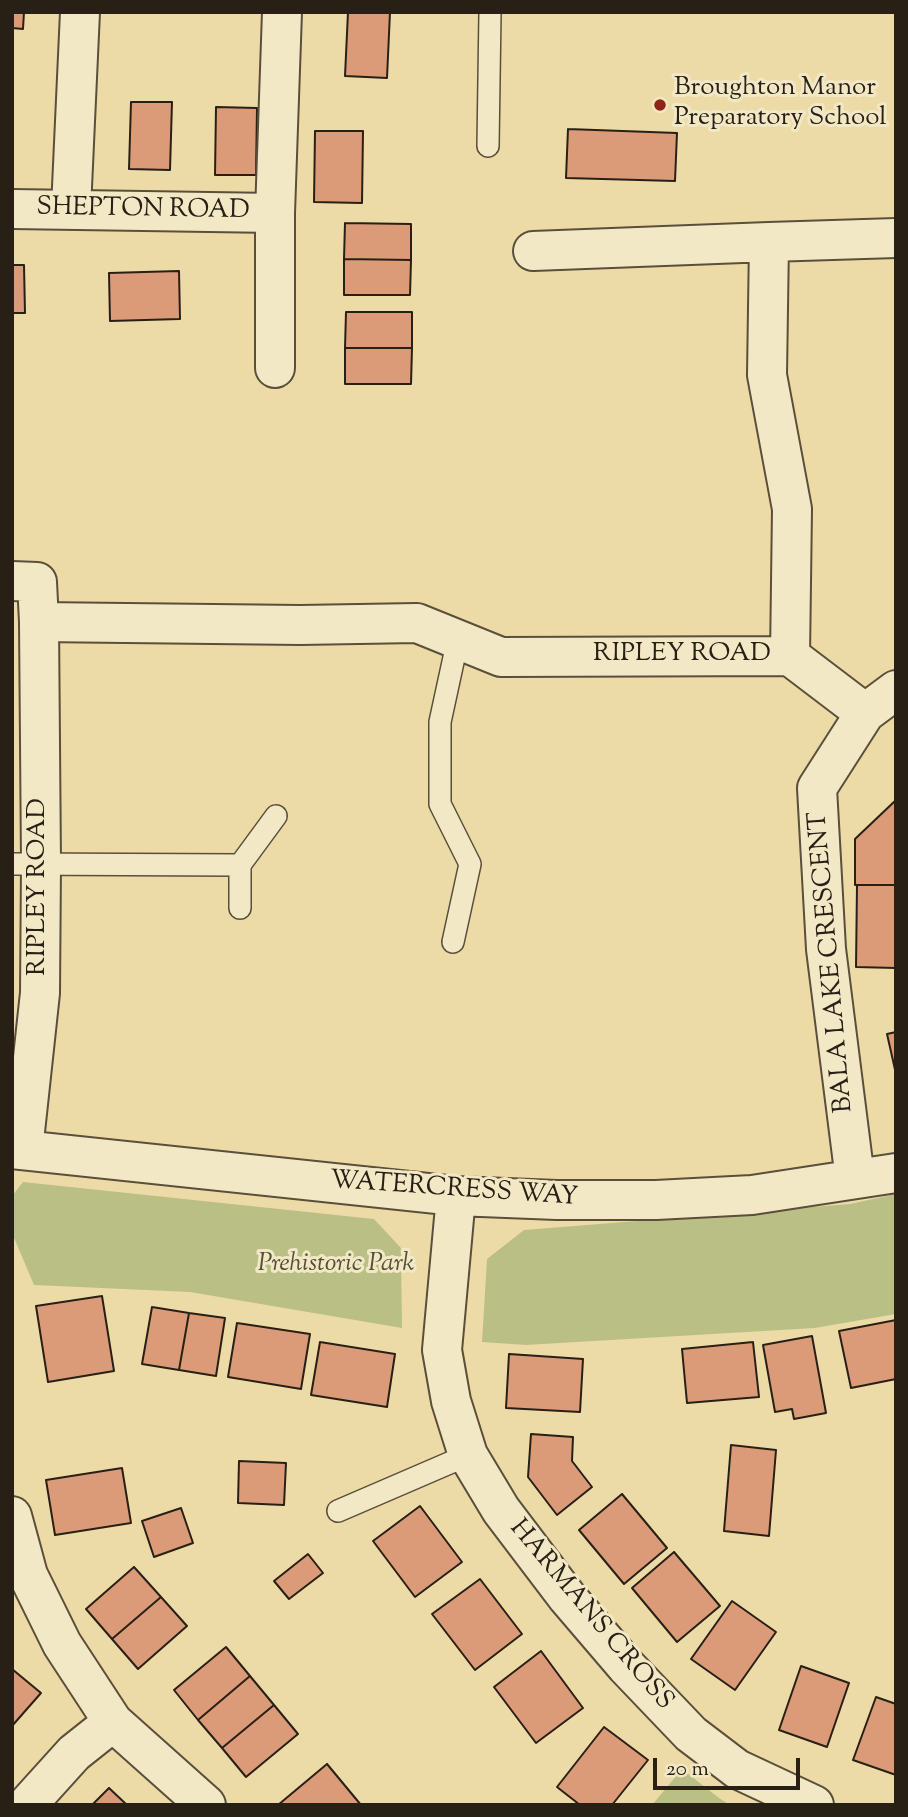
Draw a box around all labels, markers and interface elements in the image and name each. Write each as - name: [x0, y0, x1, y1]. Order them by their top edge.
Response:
- place label: Broughton Manor Preparatory School: [674, 74, 886, 136]
- marker: Broughton Manor Preparatory School: [652, 97, 668, 113]
- street label: SHEPTON ROAD: [36, 194, 250, 228]
- street label: RIPLEY ROAD: [593, 640, 771, 672]
- street label: RIPLEY ROAD: [24, 798, 56, 976]
- street label: BALA LAKE CRESCENT: [804, 810, 862, 1114]
- street label: WATERCRESS WAY: [329, 1167, 579, 1215]
- park label: Prehistoric Park: [258, 1250, 414, 1282]
- street label: HARMANS CROSS: [501, 1514, 679, 1718]
- scale bar: [656, 1744, 803, 1788]
- text: 20 m: [666, 1755, 709, 1785]

